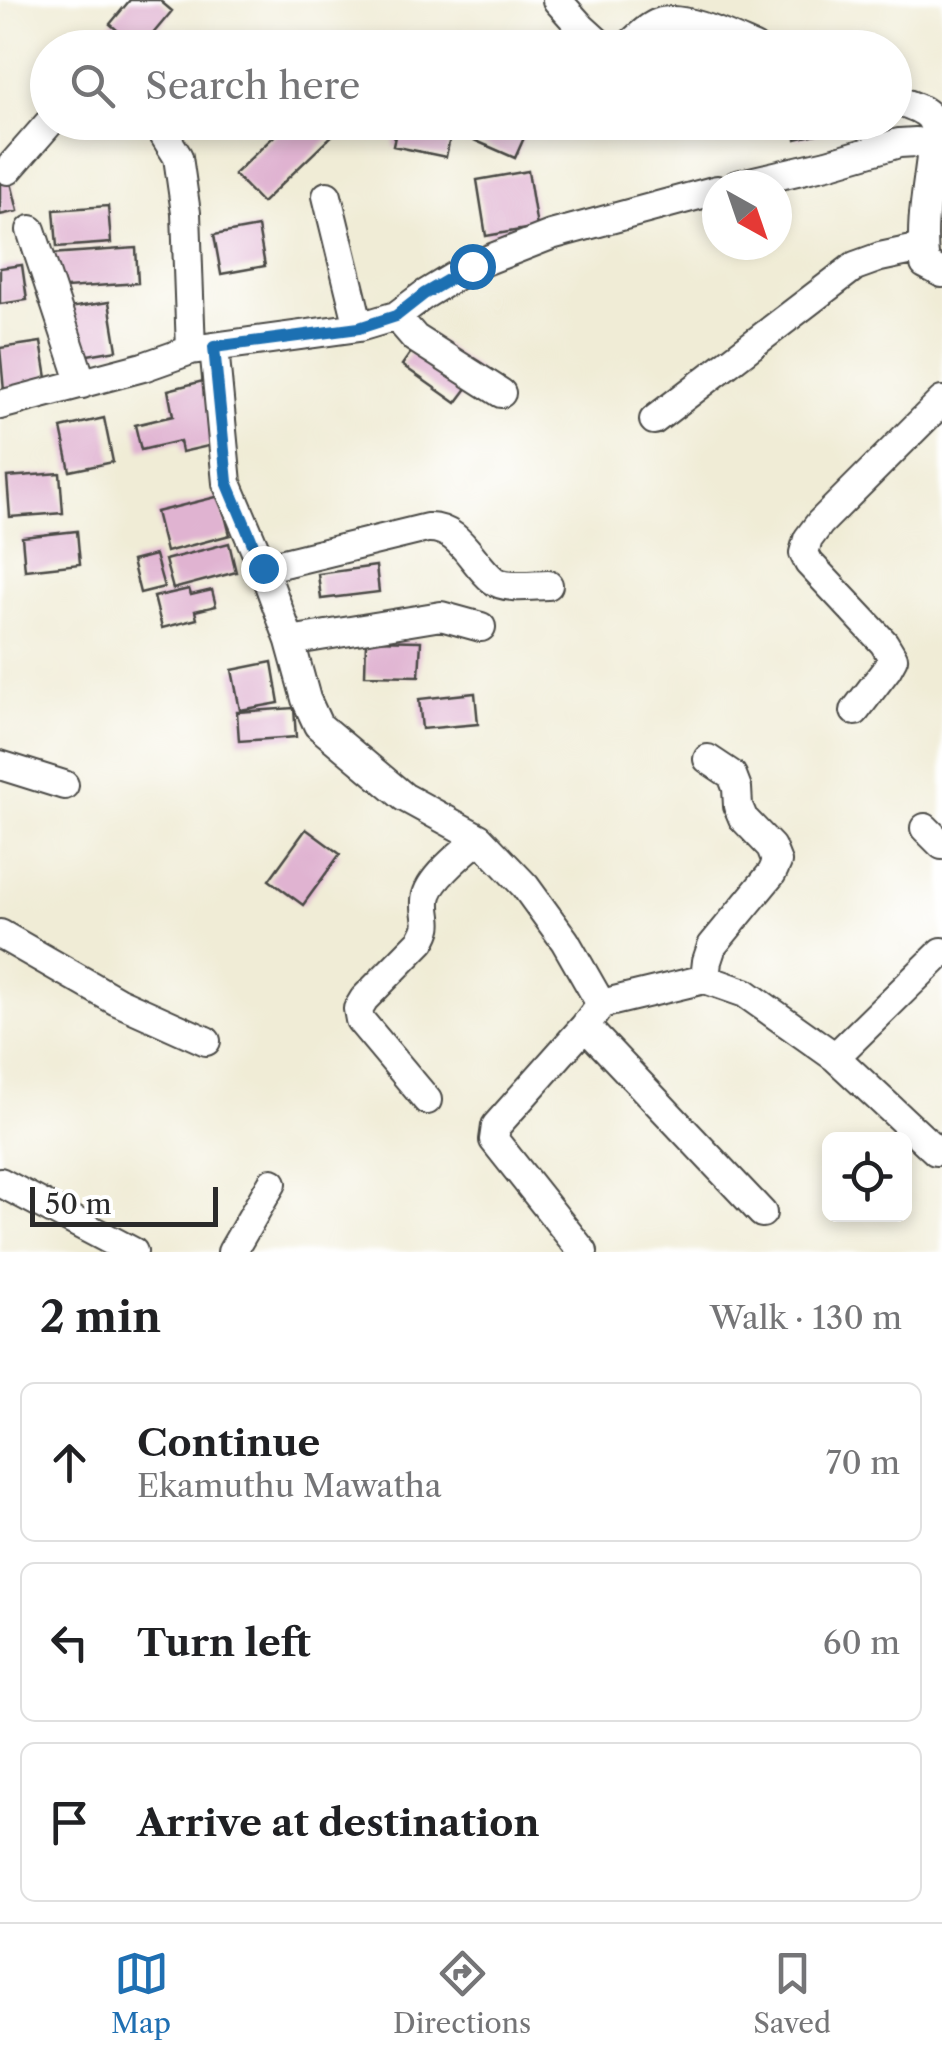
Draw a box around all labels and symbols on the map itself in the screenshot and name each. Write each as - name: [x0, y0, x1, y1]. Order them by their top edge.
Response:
- north arrow: [702, 170, 792, 260]
- route start: [450, 244, 496, 290]
- route end: [241, 546, 287, 592]
- scale bar: [30, 1182, 218, 1226]

